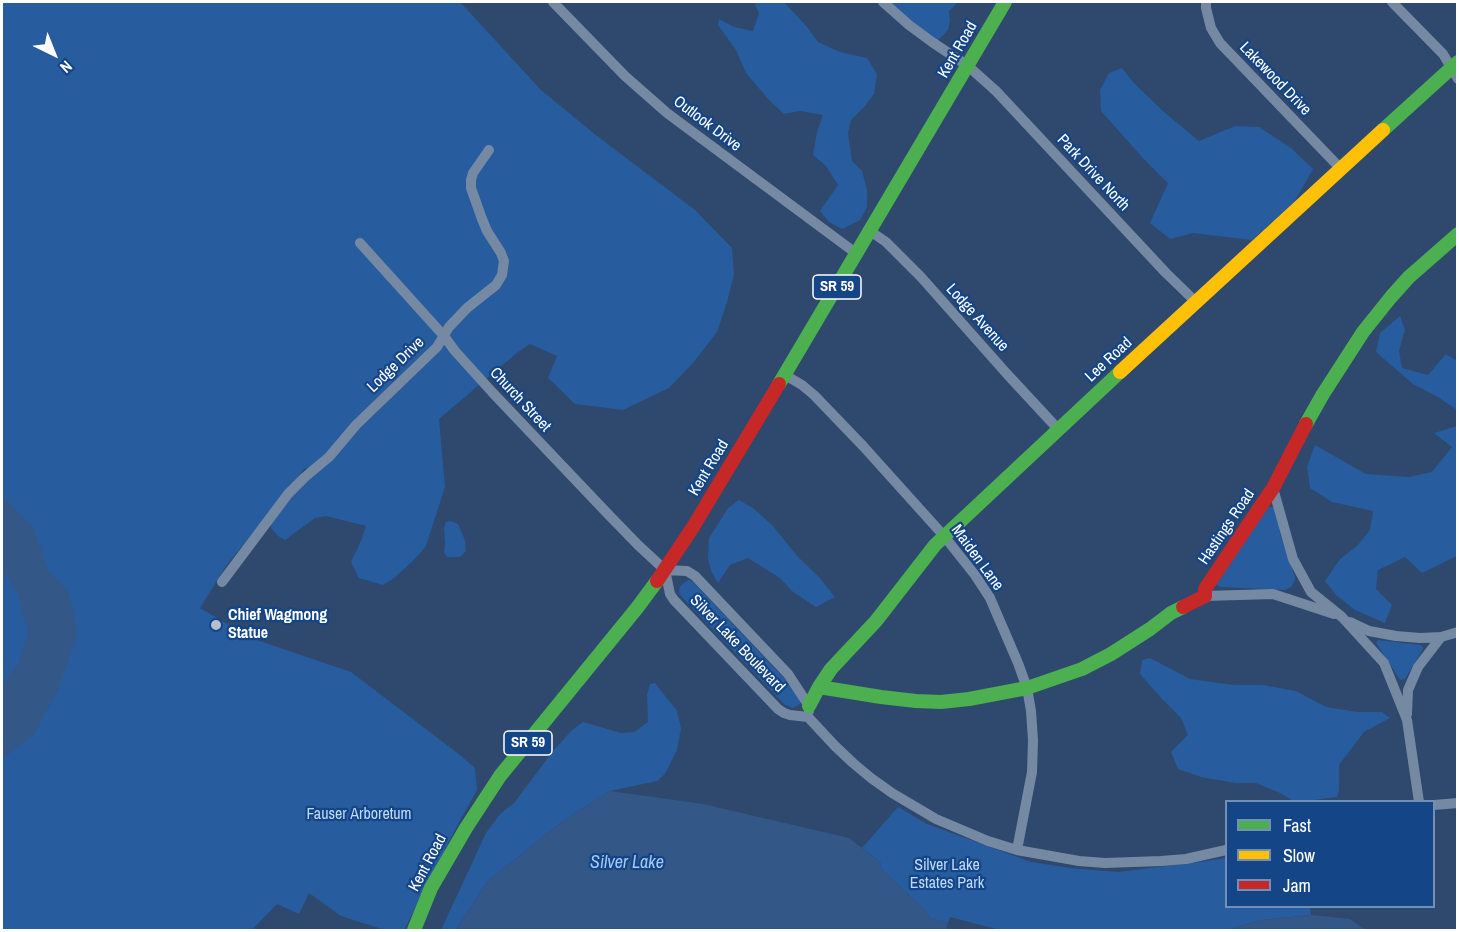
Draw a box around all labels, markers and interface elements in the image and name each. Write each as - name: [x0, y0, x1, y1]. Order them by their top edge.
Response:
- street label: Kent Road: [934, 18, 982, 82]
- north arrow: [24, 24, 84, 84]
- street label: Lakewood Drive: [1235, 38, 1315, 120]
- text: N: [55, 56, 77, 78]
- street label: Outlook Drive: [669, 92, 745, 156]
- street label: Park Drive North: [1053, 131, 1133, 215]
- road number: SR 59: [813, 275, 861, 299]
- street label: Lodge Avenue: [942, 280, 1012, 356]
- street label: Lodge Drive: [364, 333, 428, 397]
- street label: Lee Road: [1082, 334, 1136, 386]
- street label: Church Street: [485, 364, 555, 436]
- street label: Kent Road: [685, 436, 733, 500]
- street label: Hastings Road: [1195, 486, 1259, 568]
- street label: Maiden Lane: [947, 521, 1007, 595]
- street label: Silver Lake Boulevard: [686, 591, 788, 697]
- place label: Chief Wagmong Statue: [228, 606, 327, 644]
- marker: Chief Wagmong Statue: [209, 618, 223, 632]
- road number: SR 59: [504, 731, 552, 755]
- legend: [1225, 800, 1435, 908]
- park label: Fauser Arboretum: [306, 805, 412, 825]
- text: Fast: [1283, 813, 1311, 838]
- street label: Kent Road: [405, 831, 451, 895]
- text: Slow: [1283, 843, 1315, 868]
- water label: Silver Lake: [590, 852, 664, 874]
- park label: Silver Lake Estates Park: [910, 856, 984, 894]
- text: Jam: [1283, 873, 1311, 898]

